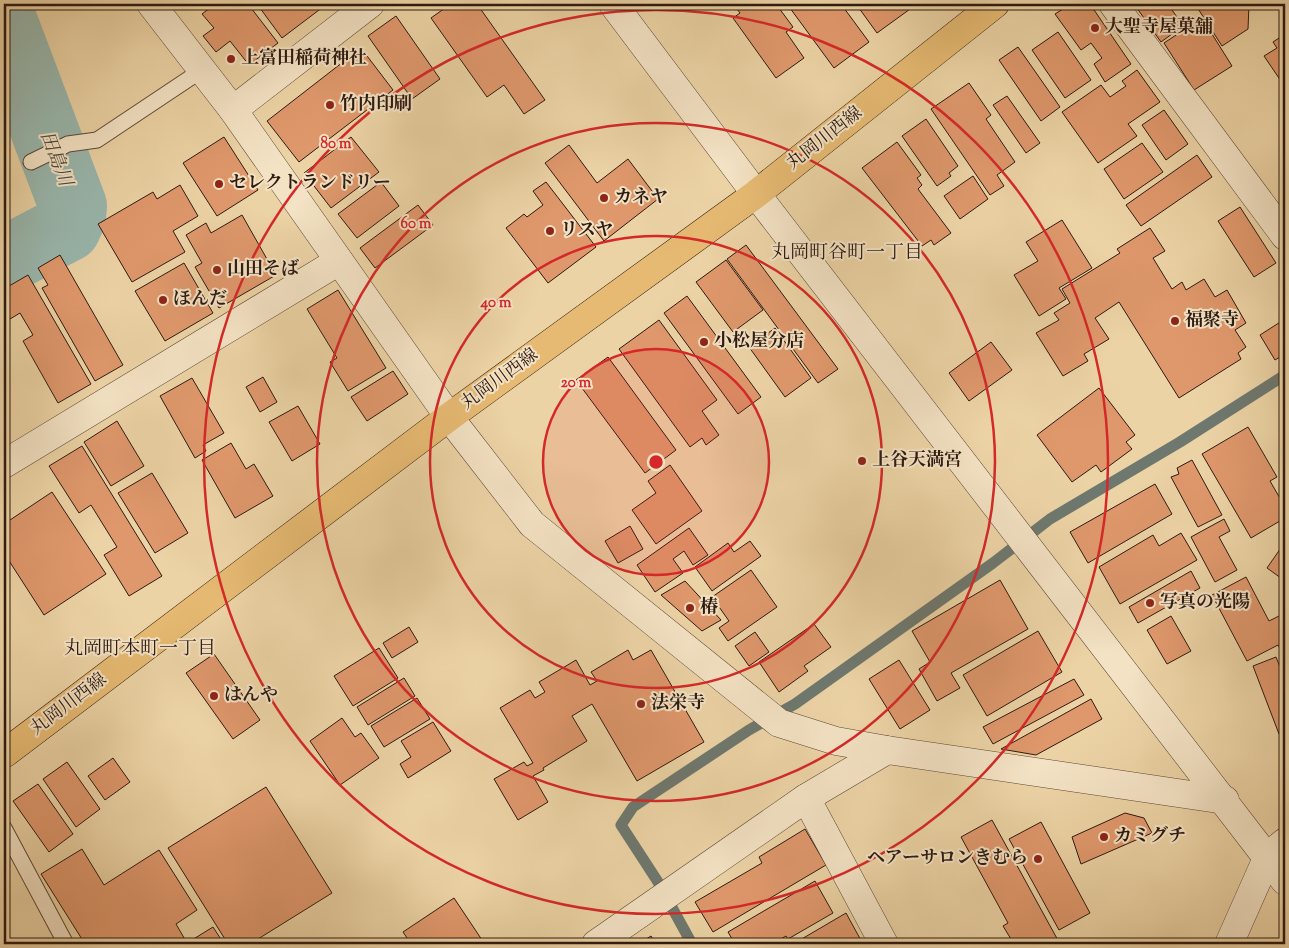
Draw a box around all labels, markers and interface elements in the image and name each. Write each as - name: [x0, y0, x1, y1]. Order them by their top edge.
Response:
- place label: 大聖寺屋菓舗: [1105, 15, 1213, 41]
- marker: 大聖寺屋菓舗: [1089, 22, 1101, 34]
- place label: 上富田稲荷神社: [241, 46, 367, 72]
- marker: 上富田稲荷神社: [225, 53, 237, 65]
- place label: 竹内印刷: [340, 92, 412, 118]
- marker: 竹内印刷: [324, 99, 336, 111]
- street label: 丸岡川西線: [782, 101, 868, 177]
- water label: 田島川: [32, 128, 79, 192]
- text: 80 m: [320, 134, 352, 155]
- place label: セレクトランドリー: [229, 171, 391, 197]
- marker: セレクトランドリー: [213, 178, 225, 190]
- place label: カネヤ: [614, 185, 668, 211]
- marker: カネヤ: [598, 192, 610, 204]
- text: 60 m: [401, 214, 432, 235]
- place label: リスヤ: [560, 218, 613, 244]
- marker: リスヤ: [544, 225, 556, 237]
- district label: 丸岡町谷町一丁目: [771, 240, 923, 267]
- place label: 山田そば: [227, 257, 299, 283]
- marker: 山田そば: [211, 264, 223, 276]
- place label: ほんだ: [173, 287, 227, 313]
- text: 40 m: [480, 293, 512, 314]
- marker: ほんだ: [157, 294, 169, 306]
- place label: 福聚寺: [1185, 308, 1239, 334]
- marker: 福聚寺: [1169, 315, 1181, 327]
- place label: 小松屋分店: [714, 329, 804, 355]
- marker: 小松屋分店: [698, 336, 710, 348]
- street label: 丸岡川西線: [456, 343, 544, 417]
- text: 20 m: [561, 373, 592, 394]
- place label: 上谷天満宮: [872, 448, 962, 474]
- centre of rings: [647, 453, 665, 471]
- marker: 上谷天満宮: [856, 455, 868, 467]
- place label: 写真の光陽: [1160, 590, 1250, 616]
- place label: 椿: [700, 595, 718, 621]
- marker: 写真の光陽: [1144, 597, 1156, 609]
- marker: 椿: [684, 602, 696, 614]
- district label: 丸岡町本町一丁目: [64, 636, 216, 663]
- street label: 丸岡川西線: [25, 668, 113, 742]
- place label: はんや: [224, 683, 278, 709]
- marker: はんや: [208, 690, 220, 702]
- place label: 法栄寺: [651, 691, 705, 717]
- marker: 法栄寺: [635, 698, 647, 710]
- place label: カミグチ: [1114, 824, 1186, 850]
- marker: カミグチ: [1098, 831, 1110, 843]
- place label: ヘアーサロンきむら: [867, 846, 1028, 872]
- marker: ヘアーサロンきむら: [1032, 853, 1044, 865]

